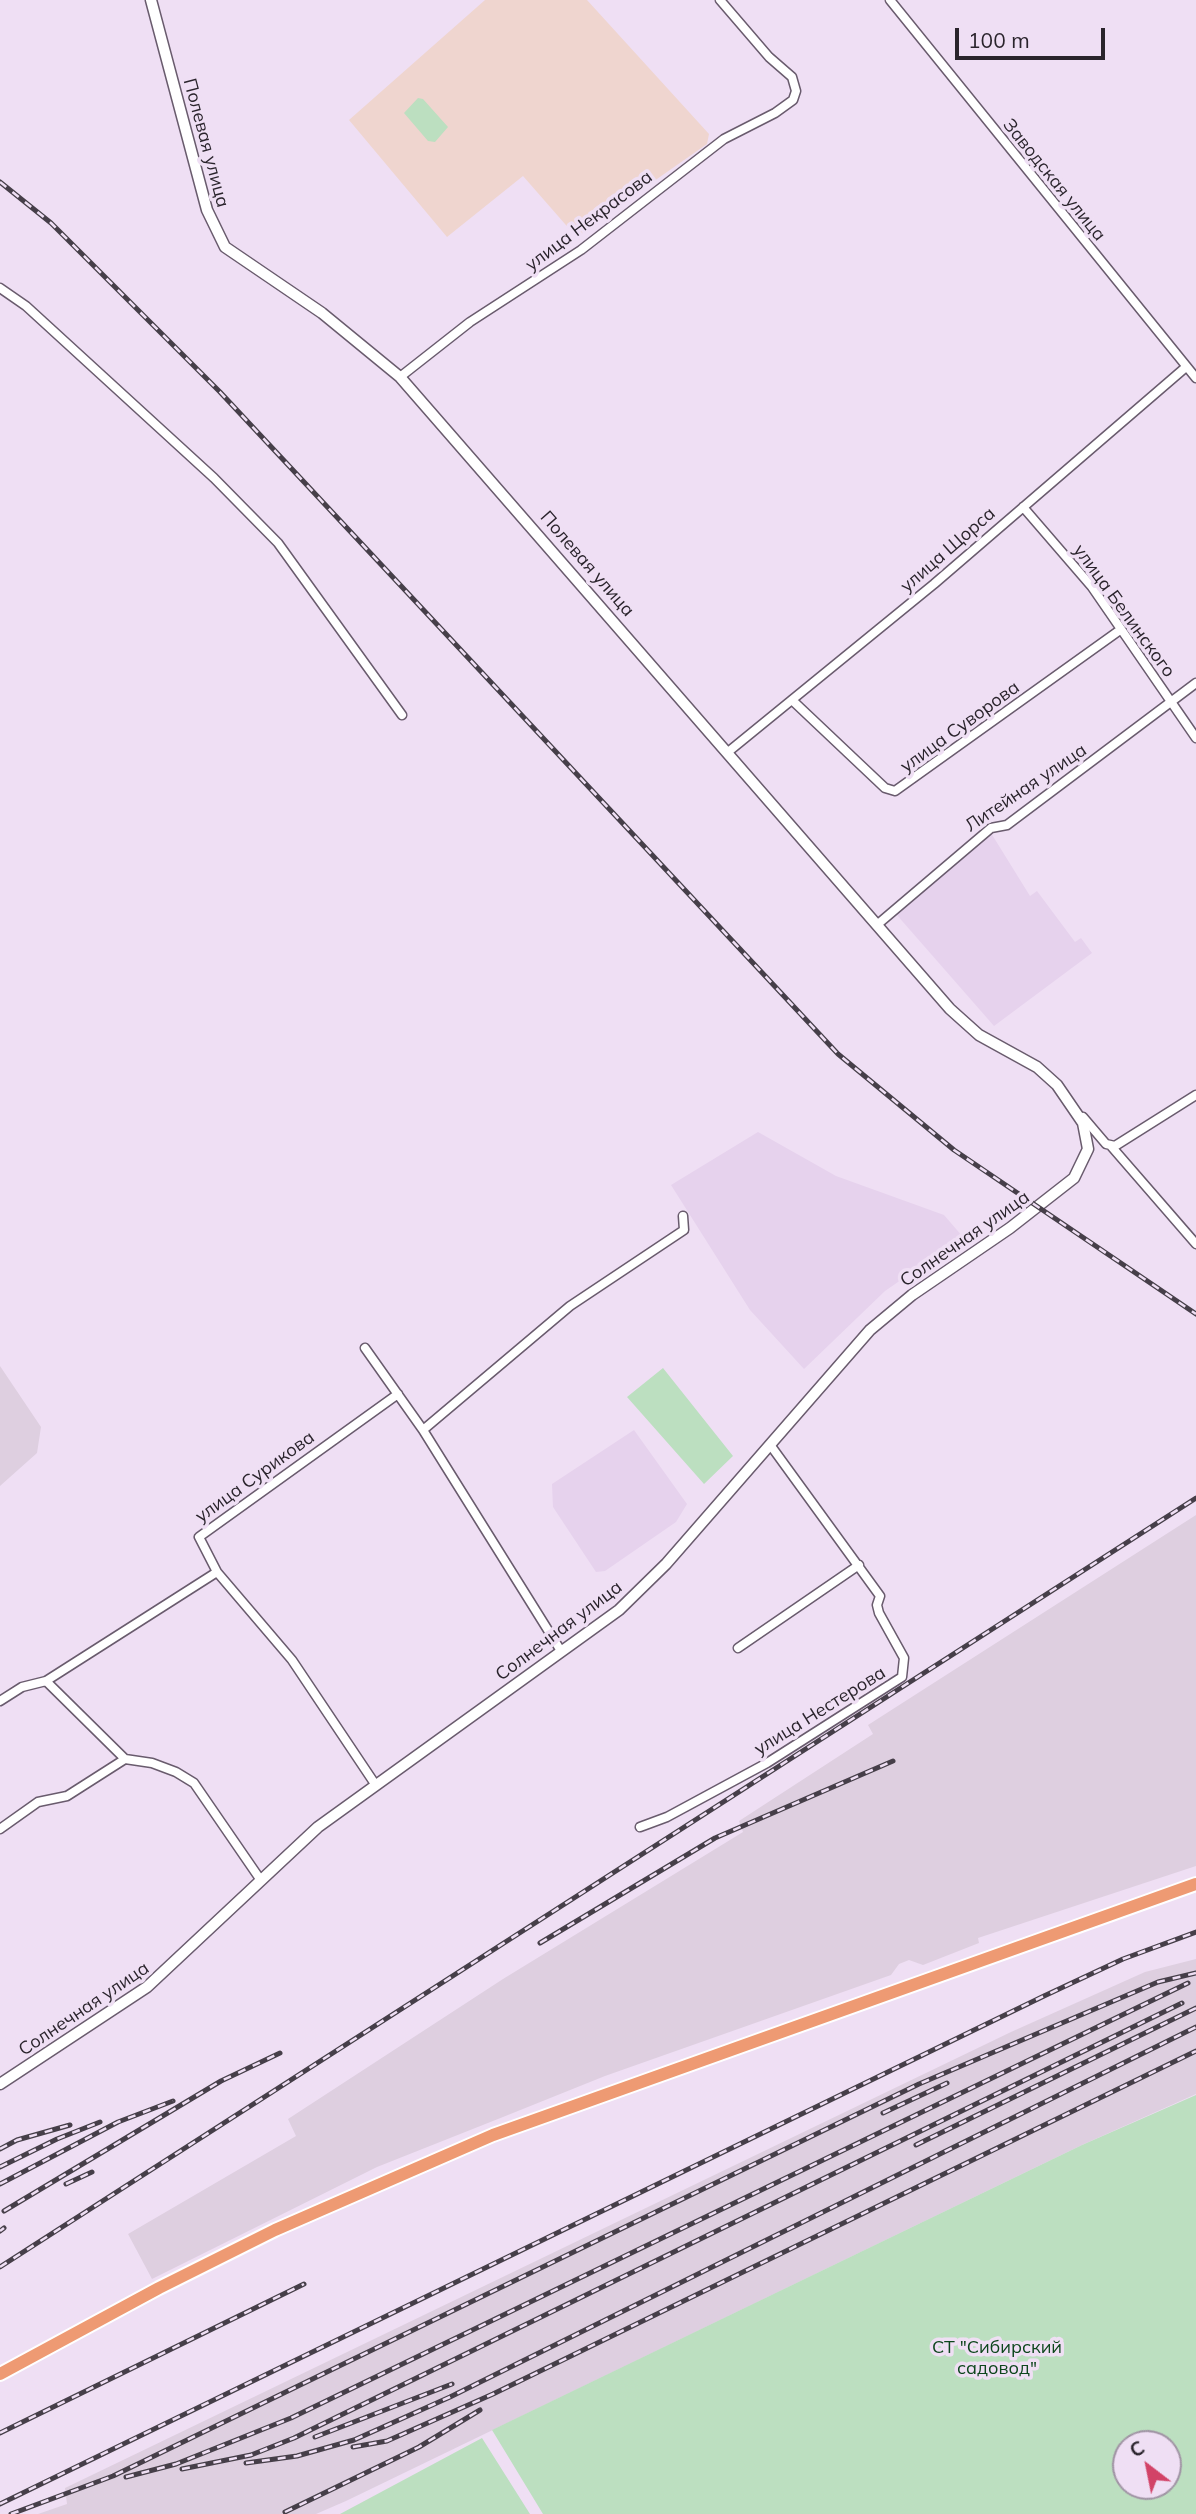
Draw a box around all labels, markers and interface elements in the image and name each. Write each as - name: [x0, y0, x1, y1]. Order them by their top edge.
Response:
- scale bar: [958, 14, 1108, 58]
- text: 100 m: [968, 27, 1030, 53]
- street label: Полевая улица: [178, 76, 234, 210]
- street label: Заводская улица: [998, 115, 1110, 245]
- street label: улица Некрасова: [521, 166, 657, 276]
- street label: улица Щорса: [896, 503, 1000, 597]
- street label: Полевая улица: [535, 507, 639, 621]
- street label: улица Белинского: [1069, 540, 1179, 682]
- street label: улица Суворова: [896, 677, 1024, 777]
- street label: Литейная улица: [961, 739, 1091, 837]
- street label: Солнечная улица: [896, 1186, 1034, 1292]
- street label: улица Сурикова: [191, 1427, 319, 1527]
- street label: Солнечная улица: [492, 1576, 626, 1686]
- street label: улица Нестерова: [750, 1662, 890, 1760]
- street label: Солнечная улица: [15, 1957, 153, 2061]
- park label: СТ "Сибирский садовод": [932, 2337, 1062, 2380]
- north arrow: [1112, 2430, 1182, 2500]
- text: С: [1125, 2435, 1149, 2463]

